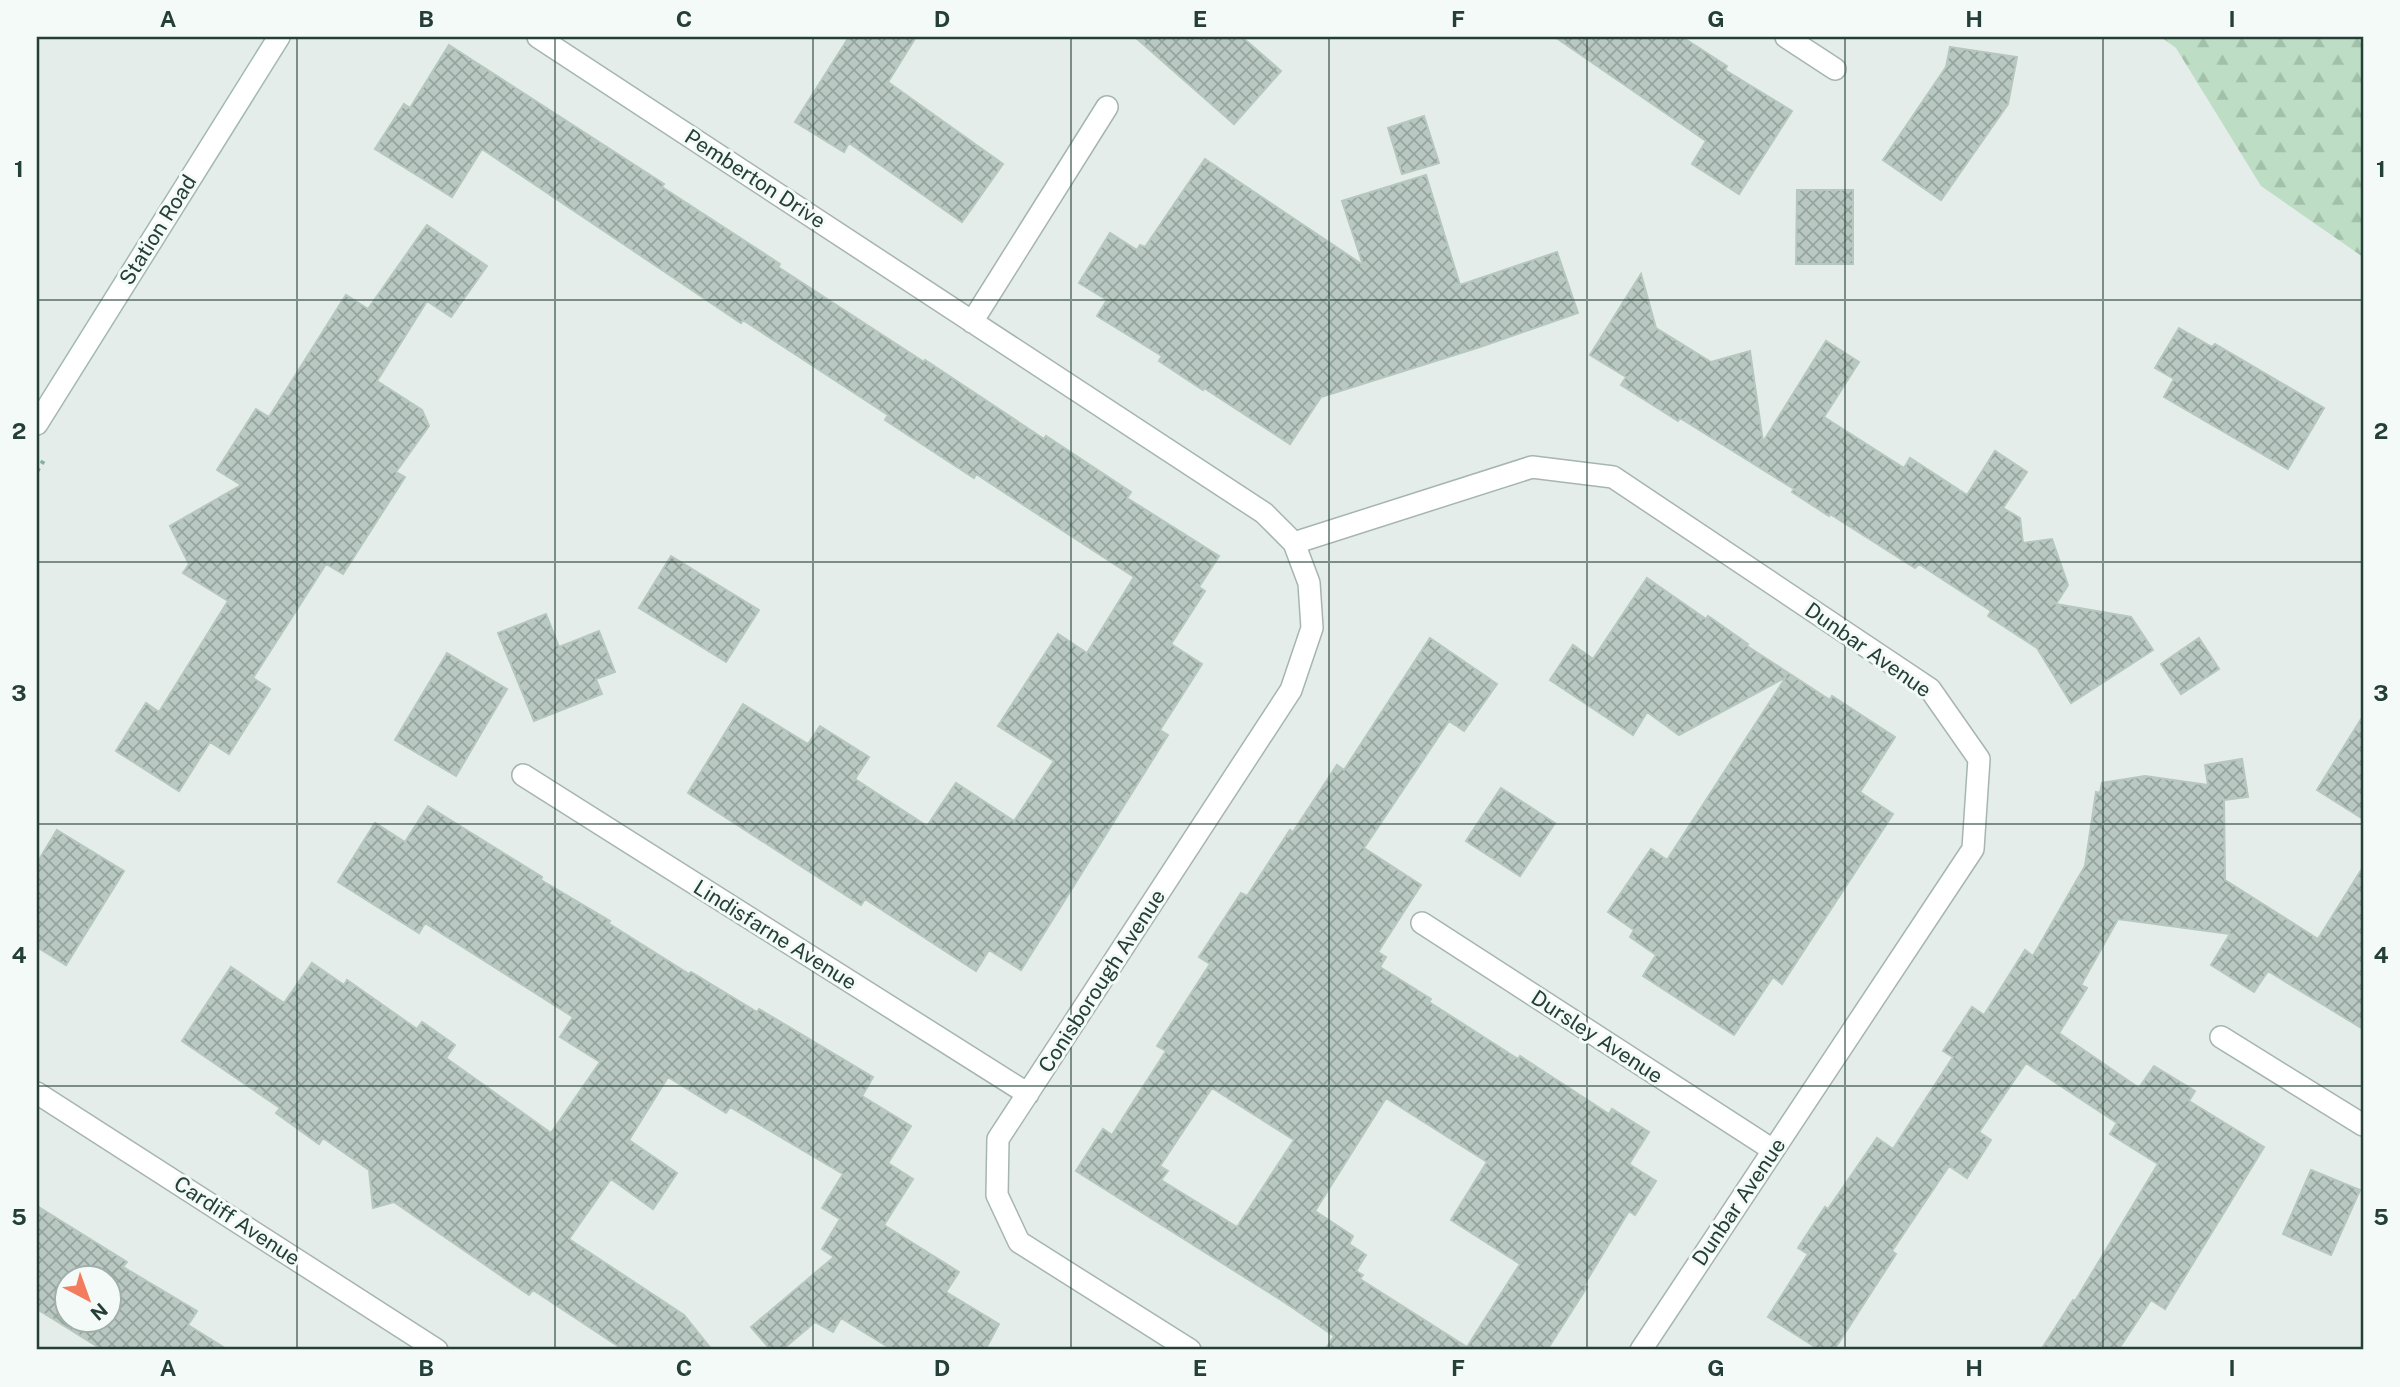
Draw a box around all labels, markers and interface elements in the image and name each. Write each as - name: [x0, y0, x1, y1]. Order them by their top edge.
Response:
- text: A: [160, 5, 177, 32]
- text: B: [418, 5, 434, 32]
- text: C: [676, 5, 692, 32]
- text: D: [934, 5, 950, 32]
- text: E: [1193, 5, 1207, 32]
- text: F: [1451, 5, 1465, 32]
- text: G: [1707, 5, 1725, 32]
- text: H: [1965, 5, 1983, 32]
- text: I: [2228, 5, 2236, 32]
- street label: Pemberton Drive: [680, 124, 830, 233]
- text: 1: [14, 155, 24, 182]
- text: 1: [2376, 155, 2386, 182]
- street label: Station Road: [114, 170, 201, 289]
- text: 2: [12, 417, 26, 444]
- text: 2: [2374, 417, 2388, 444]
- street label: Dunbar Avenue: [1800, 597, 1936, 702]
- text: 3: [11, 679, 27, 706]
- text: 3: [2373, 679, 2389, 706]
- street label: Lindisfarne Avenue: [689, 874, 861, 995]
- street label: Conisborough Avenue: [1033, 885, 1170, 1077]
- text: 4: [11, 941, 27, 968]
- text: 4: [2373, 941, 2389, 968]
- street label: Dursley Avenue: [1527, 985, 1668, 1088]
- street label: Dunbar Avenue: [1687, 1133, 1790, 1270]
- street label: Cardiff Avenue: [170, 1171, 305, 1271]
- text: 5: [11, 1203, 27, 1230]
- text: 5: [2373, 1203, 2389, 1230]
- north arrow: [52, 1264, 122, 1334]
- text: N: [86, 1299, 112, 1325]
- text: A: [160, 1354, 177, 1381]
- text: B: [418, 1354, 434, 1381]
- text: C: [676, 1354, 692, 1381]
- text: D: [934, 1354, 950, 1381]
- text: E: [1193, 1354, 1207, 1381]
- text: F: [1451, 1354, 1465, 1381]
- text: G: [1707, 1354, 1725, 1381]
- text: H: [1965, 1354, 1983, 1381]
- text: I: [2228, 1354, 2236, 1381]

